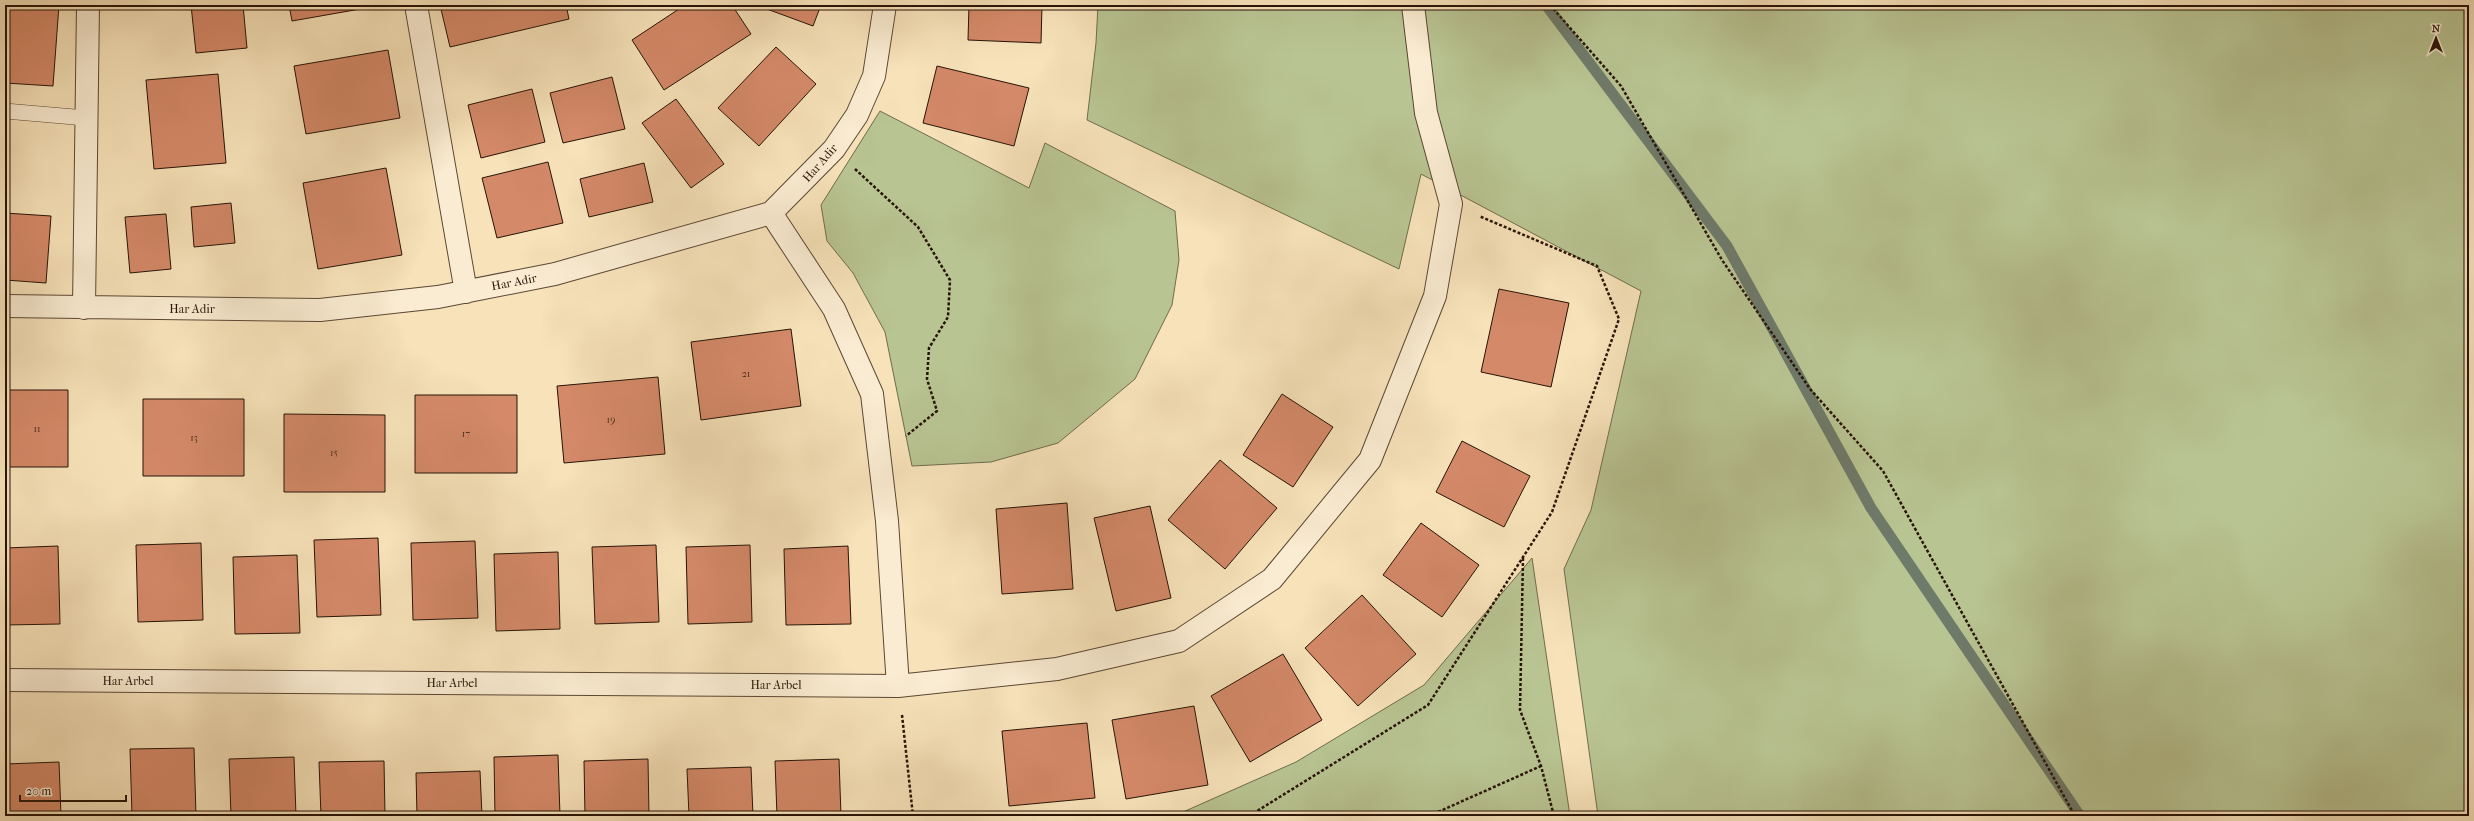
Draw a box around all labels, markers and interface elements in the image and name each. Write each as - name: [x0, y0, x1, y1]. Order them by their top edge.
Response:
- north arrow: [2416, 18, 2456, 58]
- text: N: [2432, 22, 2441, 35]
- street label: Har Adir: [800, 140, 841, 185]
- street label: Har Adir: [490, 271, 539, 293]
- street label: Har Adir: [169, 302, 216, 316]
- house number: 21: [742, 368, 750, 380]
- house number: 19: [607, 414, 615, 426]
- house number: 11: [33, 423, 41, 435]
- house number: 17: [462, 428, 470, 440]
- house number: 13: [190, 432, 198, 444]
- house number: 15: [330, 447, 338, 459]
- street label: Har Arbel: [102, 674, 154, 688]
- street label: Har Arbel: [426, 676, 478, 690]
- street label: Har Arbel: [750, 678, 802, 692]
- scale bar: [20, 777, 126, 803]
- text: 20 m: [26, 784, 51, 798]

